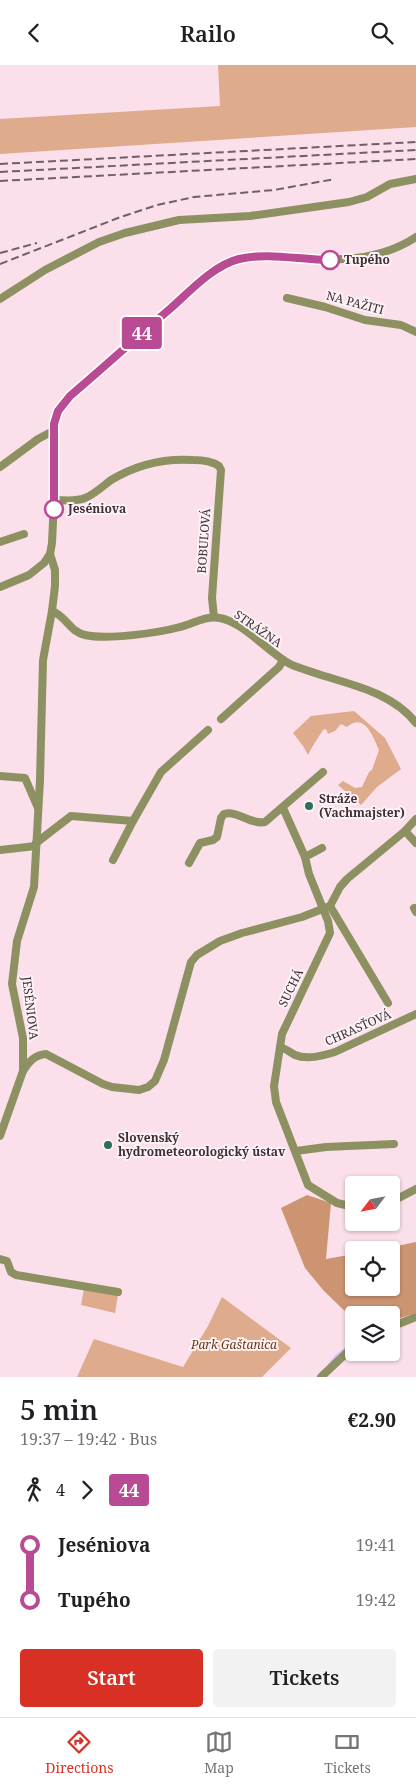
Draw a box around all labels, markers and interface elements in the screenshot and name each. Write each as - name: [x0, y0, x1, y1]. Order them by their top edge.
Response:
- text: Railo: [180, 18, 236, 48]
- icon: back: [20, 19, 48, 47]
- icon: search: [368, 19, 396, 47]
- marker: Tupého: [320, 250, 340, 270]
- place label: Tupého: [344, 251, 390, 268]
- street label: NA PAŽITI: [324, 287, 386, 318]
- line badge: 44: [120, 317, 164, 349]
- text: 44: [132, 321, 152, 345]
- marker: Jeséniova: [44, 499, 64, 519]
- place label: Jeséniova: [67, 500, 126, 517]
- street label: BOBUĽOVÁ: [193, 507, 214, 574]
- street label: STRÁŽNA: [231, 606, 286, 652]
- place label: Stráže (Vachmajster): [319, 790, 405, 821]
- marker: Stráže (Vachmajster): [303, 800, 315, 812]
- street label: SUCHÁ: [274, 965, 307, 1010]
- street label: JESÉNIOVA: [18, 974, 43, 1041]
- street label: CHRASŤOVÁ: [322, 1005, 394, 1050]
- place label: Slovenský hydrometeorologický ústav: [118, 1129, 286, 1160]
- marker: Slovenský hydrometeorologický ústav: [102, 1139, 114, 1151]
- north arrow: [345, 1176, 400, 1231]
- map controls: [345, 1176, 400, 1361]
- button: locate: [345, 1241, 400, 1296]
- button: layers: [345, 1306, 400, 1361]
- park label: Park Gaštanica: [190, 1336, 277, 1353]
- text: 5 min: [20, 1390, 98, 1428]
- text: €2.90: [348, 1407, 396, 1433]
- text: 19:37 – 19:42 · Bus: [20, 1428, 157, 1450]
- icon: walk: [20, 1476, 48, 1504]
- icon: forward: [73, 1476, 101, 1504]
- text: 44: [119, 1478, 139, 1502]
- text: 4: [56, 1479, 65, 1501]
- text: Jeséniova: [58, 1532, 150, 1558]
- text: 19:41: [356, 1534, 396, 1556]
- text: Tupého: [58, 1587, 131, 1613]
- text: 19:42: [356, 1589, 396, 1611]
- button: Start: [20, 1649, 203, 1707]
- button: Tickets: [213, 1649, 396, 1707]
- tab: Directions: [45, 1728, 114, 1777]
- tab: Map: [204, 1728, 234, 1777]
- tab: Tickets: [324, 1728, 371, 1777]

